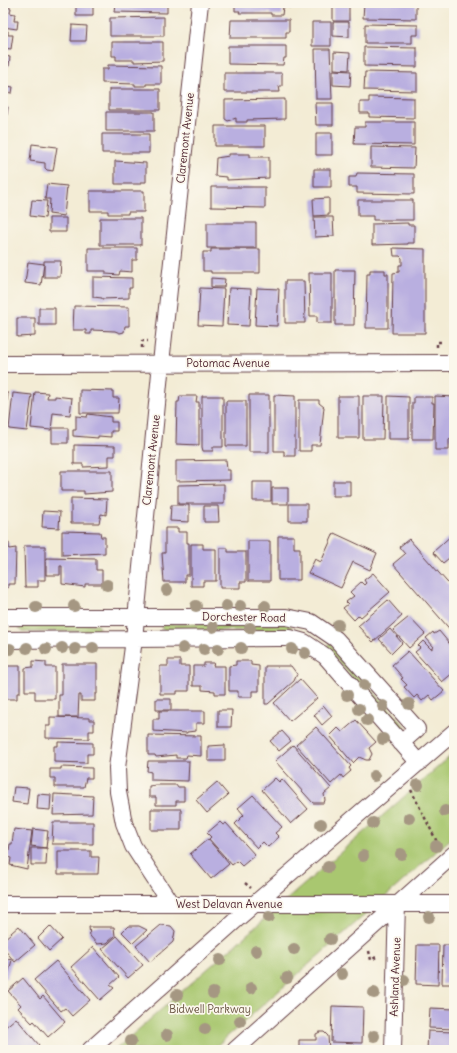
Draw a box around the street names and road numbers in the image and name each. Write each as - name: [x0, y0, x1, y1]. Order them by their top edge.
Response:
- street label: Claremont Avenue: [173, 92, 197, 184]
- street label: Potomac Avenue: [186, 356, 270, 370]
- street label: Claremont Avenue: [139, 414, 163, 506]
- street label: Dorchester Road: [202, 609, 286, 625]
- street label: West Delavan Avenue: [176, 897, 282, 911]
- street label: Ashland Avenue: [387, 937, 403, 1017]

